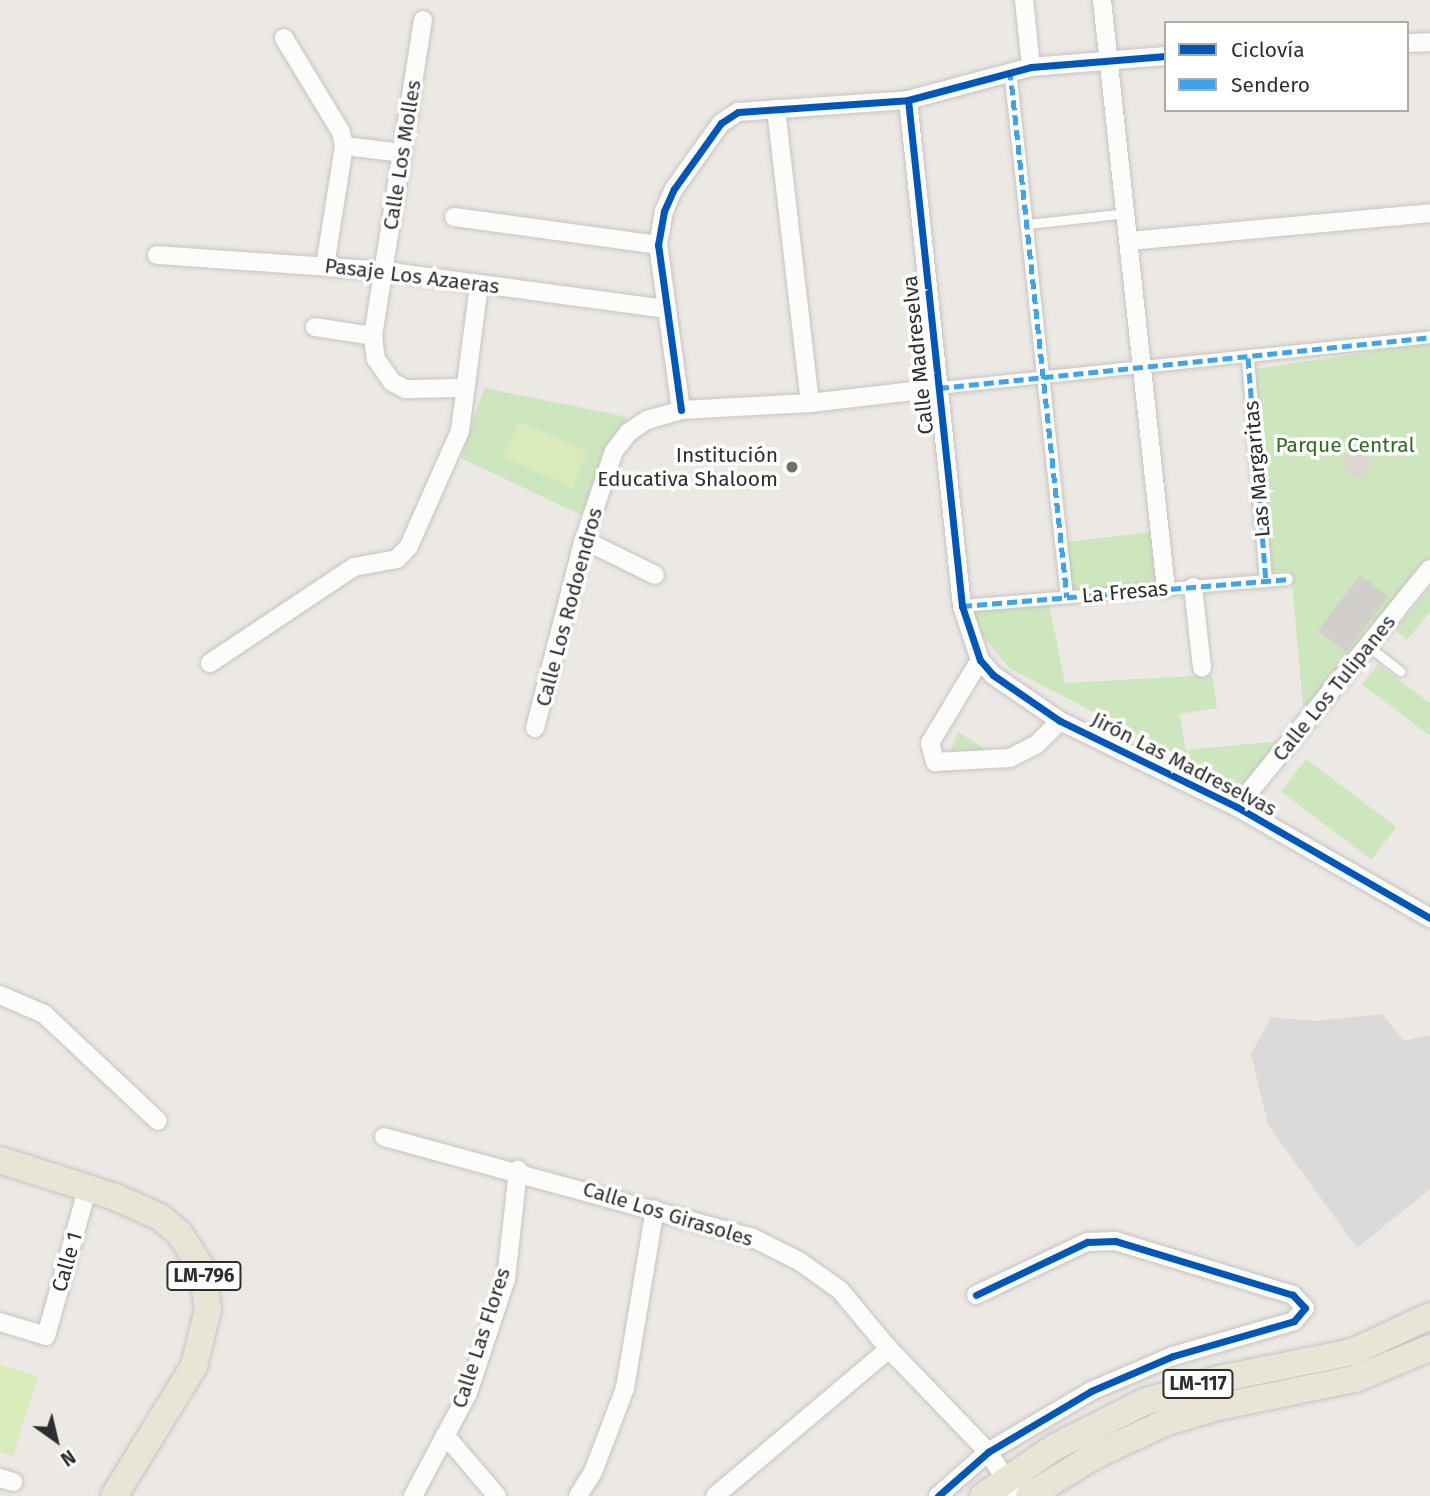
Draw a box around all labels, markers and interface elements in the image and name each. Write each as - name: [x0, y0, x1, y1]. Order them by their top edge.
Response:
- legend: [1164, 21, 1409, 112]
- text: Ciclovía: [1231, 37, 1305, 63]
- text: Sendero: [1231, 72, 1310, 98]
- street label: Calle Los Molles: [378, 78, 426, 232]
- street label: Pasaje Los Azaeras: [323, 253, 501, 299]
- street label: Calle Madreselva: [897, 274, 939, 436]
- street label: Las Margaritas: [1238, 400, 1276, 538]
- park label: Parque Central: [1275, 432, 1415, 458]
- place label: Institución Educativa Shaloom: [597, 442, 778, 492]
- marker: Institución Educativa Shaloom: [784, 459, 800, 475]
- street label: Calle Los Rodoendros: [530, 505, 608, 709]
- street label: La Fresas: [1081, 576, 1169, 608]
- street label: Calle Los Tulipanes: [1267, 610, 1401, 766]
- street label: Jirón Las Madreselvas: [1087, 706, 1281, 822]
- street label: Calle Los Girasoles: [580, 1176, 756, 1252]
- street label: Calle 1: [46, 1229, 88, 1295]
- road number: LM-796: [166, 1260, 242, 1292]
- street label: Calle Las Flores: [446, 1265, 516, 1411]
- road number: LM-117: [1161, 1368, 1235, 1400]
- north arrow: [21, 1405, 91, 1475]
- text: N: [56, 1445, 80, 1471]

